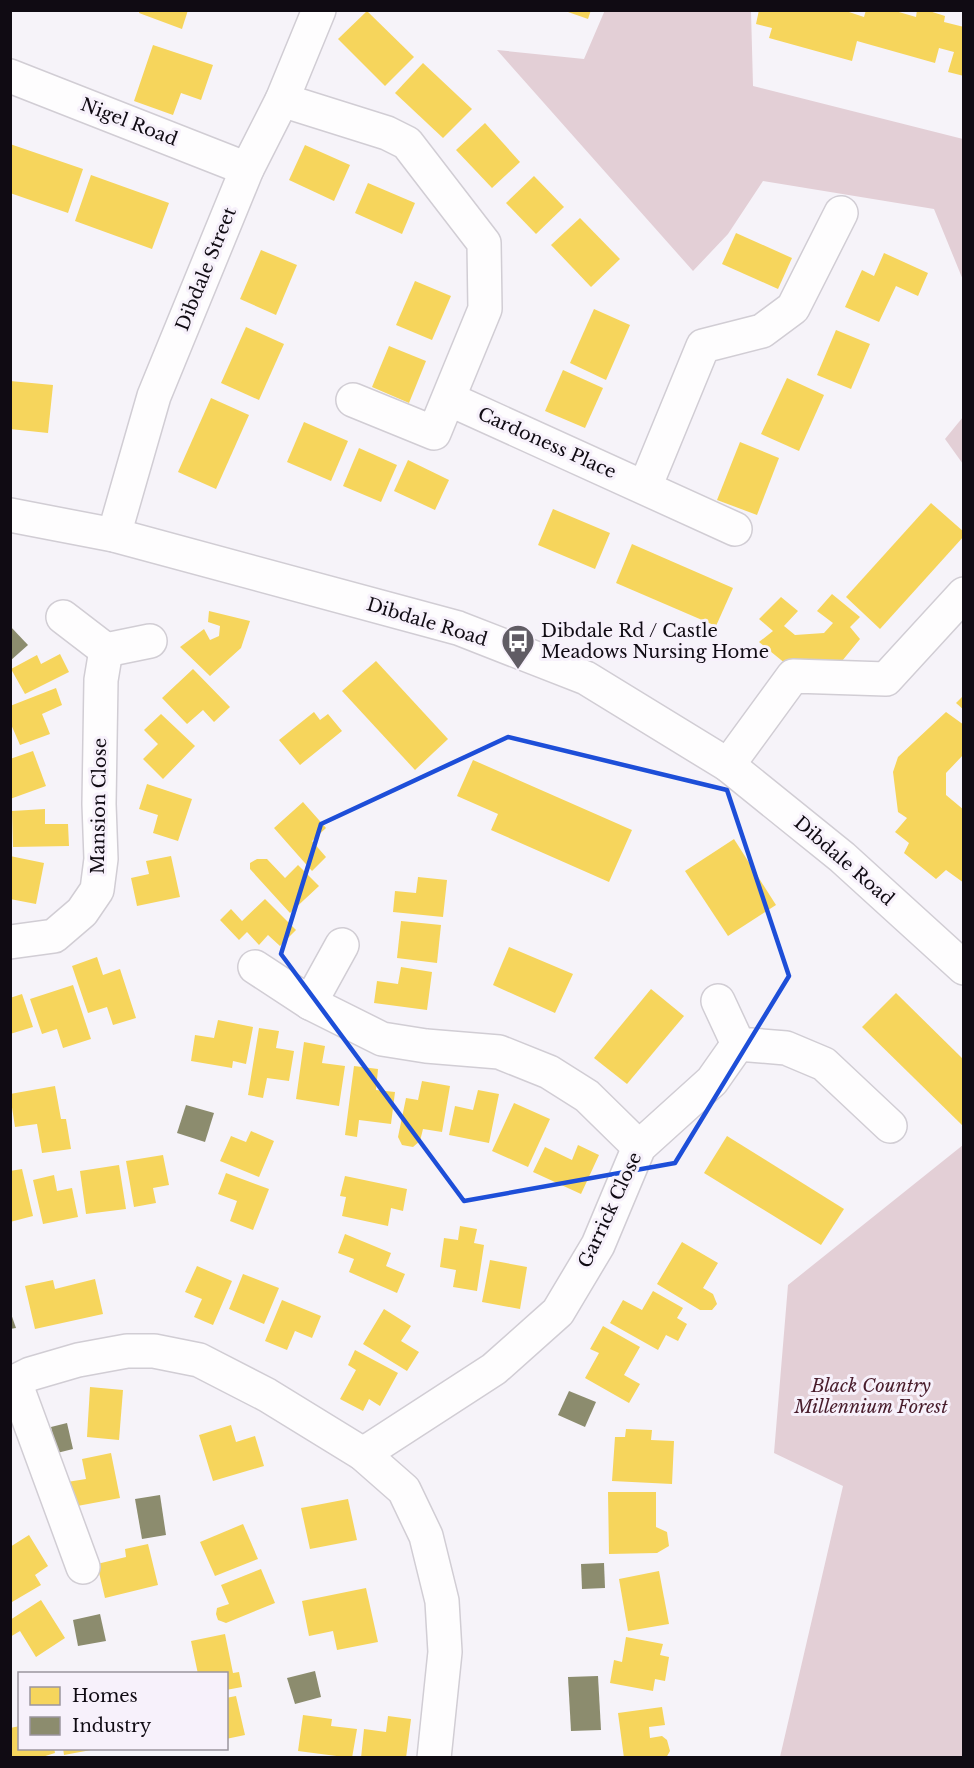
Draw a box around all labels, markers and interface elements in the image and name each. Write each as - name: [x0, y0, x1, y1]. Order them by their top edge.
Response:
- street label: Nigel Road: [77, 93, 181, 151]
- street label: Dibdale Street: [171, 204, 241, 334]
- street label: Cardoness Place: [474, 403, 620, 483]
- street label: Dibdale Road: [364, 593, 490, 651]
- place label: Dibdale Rd / Castle Meadows Nursing Home: [541, 620, 769, 663]
- bus stop icon: Dibdale Rd / Castle Meadows Nursing Home: [500, 623, 536, 670]
- street label: Mansion Close: [87, 738, 111, 874]
- street label: Dibdale Road: [790, 812, 898, 910]
- street label: Garrick Close: [574, 1149, 646, 1271]
- park label: Black Country Millennium Forest: [793, 1375, 948, 1418]
- legend: [18, 1672, 228, 1750]
- text: Homes: [72, 1685, 138, 1707]
- text: Industry: [72, 1715, 152, 1737]

